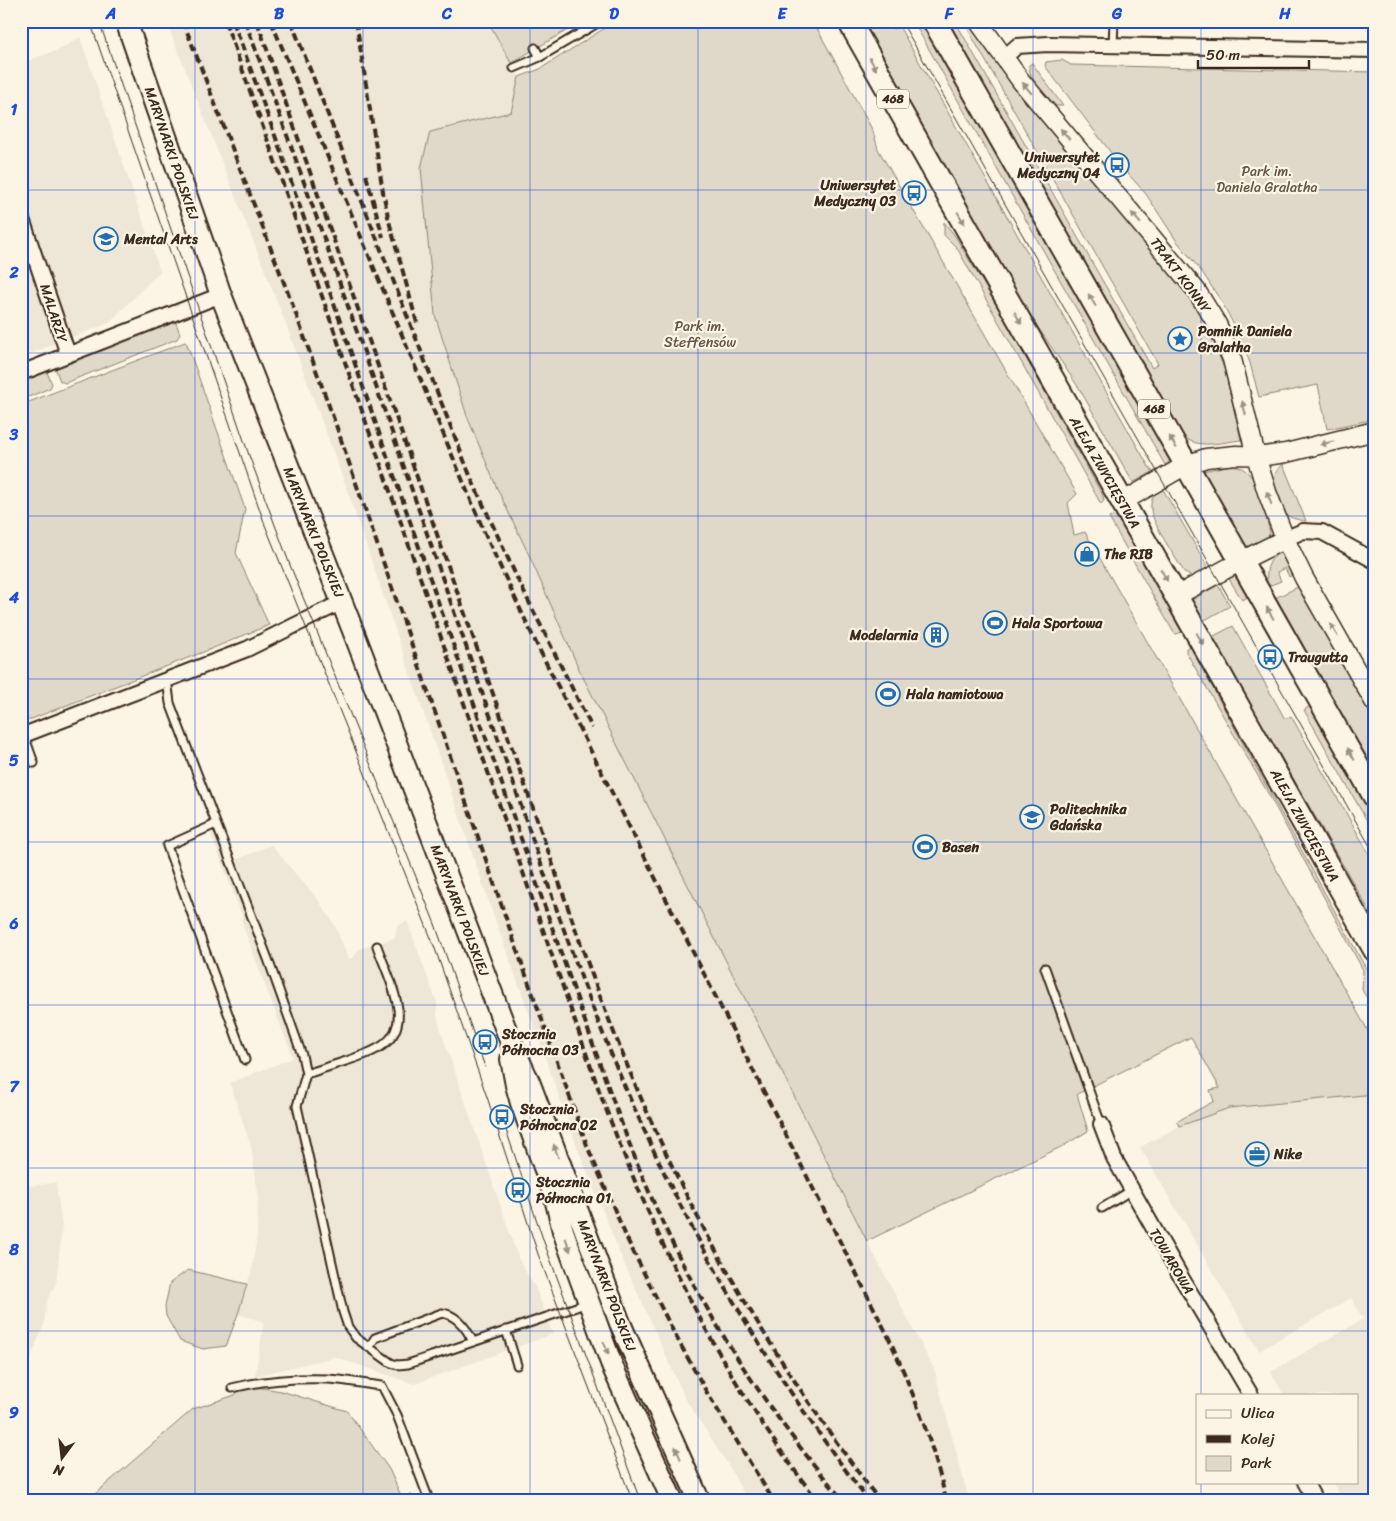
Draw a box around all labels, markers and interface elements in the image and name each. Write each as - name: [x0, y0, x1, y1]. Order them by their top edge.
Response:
- text: A: [105, 0, 116, 28]
- text: B: [274, 0, 285, 28]
- text: C: [441, 0, 453, 28]
- text: D: [609, 0, 619, 28]
- text: E: [778, 0, 788, 28]
- text: F: [944, 0, 955, 28]
- text: G: [1111, 0, 1123, 28]
- text: H: [1278, 0, 1291, 28]
- scale bar: [1198, 38, 1310, 70]
- text: 50 m: [1206, 42, 1241, 68]
- one-way arrow: [869, 56, 877, 71]
- one-way arrow: [1021, 82, 1032, 95]
- street label: MARYNARKI POLSKIEJ: [137, 83, 206, 223]
- road number: 468: [877, 90, 909, 108]
- text: 1: [11, 95, 18, 124]
- one-way arrow: [1060, 128, 1071, 141]
- place label: Uniwersytet Medyczny 04: [1016, 145, 1101, 186]
- bus stop icon: Uniwersytet Medyczny 04: [1104, 152, 1130, 178]
- park label: Park im. Daniela Gralatha: [1216, 159, 1318, 200]
- place label: Uniwersytet Medyczny 03: [813, 173, 897, 214]
- bus stop icon: Uniwersytet Medyczny 03: [901, 180, 927, 206]
- one-way arrow: [956, 211, 965, 224]
- one-way arrow: [1130, 212, 1142, 224]
- school or university icon: Mental Arts: [93, 226, 119, 252]
- place label: Mental Arts: [123, 227, 198, 252]
- street label: TRAKT KONNY: [1143, 232, 1218, 320]
- text: 2: [8, 258, 19, 287]
- street label: MALARZY: [32, 280, 75, 347]
- one-way arrow: [1088, 294, 1097, 307]
- one-way arrow: [1014, 311, 1022, 326]
- park label: Park im. Steffensów: [664, 314, 736, 355]
- place label: Pomnik Daniela Gralatha: [1197, 319, 1293, 360]
- place icon: Pomnik Daniela Gralatha: [1167, 326, 1193, 352]
- road number: 468: [1138, 399, 1170, 418]
- one-way arrow: [1240, 401, 1248, 416]
- street label: ALEJA ZWYCIĘSTWA: [1062, 410, 1147, 533]
- text: 3: [9, 420, 19, 449]
- one-way arrow: [1168, 435, 1177, 448]
- one-way arrow: [1320, 439, 1335, 447]
- street label: MARYNARKI POLSKIEJ: [276, 463, 351, 602]
- one-way arrow: [1265, 490, 1273, 505]
- shop icon: The RIB: [1074, 541, 1100, 567]
- place label: The RIB: [1104, 542, 1153, 567]
- one-way arrow: [1159, 568, 1168, 581]
- text: 4: [8, 583, 19, 612]
- one-way arrow: [1266, 607, 1275, 620]
- sports icon: Hala Sportowa: [982, 610, 1008, 636]
- place label: Hala Sportowa: [1011, 611, 1103, 636]
- building icon: Modelarnia: [923, 622, 949, 648]
- place label: Modelarnia: [849, 623, 919, 648]
- one-way arrow: [1329, 624, 1338, 637]
- one-way arrow: [1196, 631, 1204, 646]
- bus stop icon: Traugutta: [1257, 644, 1283, 670]
- place label: Traugutta: [1288, 645, 1348, 670]
- sports icon: Hala namiotowa: [875, 681, 901, 707]
- place label: Hala namiotowa: [905, 682, 1004, 707]
- text: 5: [9, 746, 19, 775]
- one-way arrow: [1346, 748, 1355, 761]
- street label: ALEJA ZWYCIĘSTWA: [1262, 763, 1346, 887]
- place label: Politechnika Gdańska: [1049, 797, 1127, 838]
- school or university icon: Politechnika Gdańska: [1019, 804, 1045, 830]
- sports icon: Basen: [912, 834, 938, 860]
- place label: Basen: [942, 835, 979, 860]
- street label: MARYNARKI POLSKIEJ: [423, 841, 496, 980]
- text: 6: [8, 909, 19, 938]
- place label: Stocznia Północna 03: [501, 1022, 579, 1063]
- bus stop icon: Stocznia Północna 03: [472, 1029, 498, 1055]
- text: 7: [9, 1072, 20, 1101]
- place label: Stocznia Północna 02: [519, 1097, 598, 1138]
- bus stop icon: Stocznia Północna 02: [489, 1104, 515, 1130]
- office icon: Nike: [1244, 1141, 1270, 1167]
- place label: Nike: [1273, 1142, 1303, 1167]
- one-way arrow: [552, 1144, 559, 1159]
- place label: Stocznia Północna 01: [535, 1170, 611, 1211]
- bus stop icon: Stocznia Północna 01: [505, 1177, 531, 1203]
- street label: MARYNARKI POLSKIEJ: [570, 1216, 643, 1355]
- street label: TOWAROWA: [1142, 1223, 1201, 1299]
- text: 8: [8, 1235, 19, 1264]
- one-way arrow: [565, 1238, 572, 1253]
- one-way arrow: [602, 1341, 610, 1356]
- legend: [1196, 1394, 1358, 1484]
- text: 9: [9, 1398, 19, 1427]
- text: Ulica: [1241, 1400, 1275, 1426]
- text: Kolej: [1241, 1426, 1275, 1452]
- north arrow: [38, 1434, 88, 1484]
- one-way arrow: [674, 1446, 682, 1460]
- text: Park: [1241, 1450, 1272, 1476]
- text: N: [51, 1457, 68, 1484]

